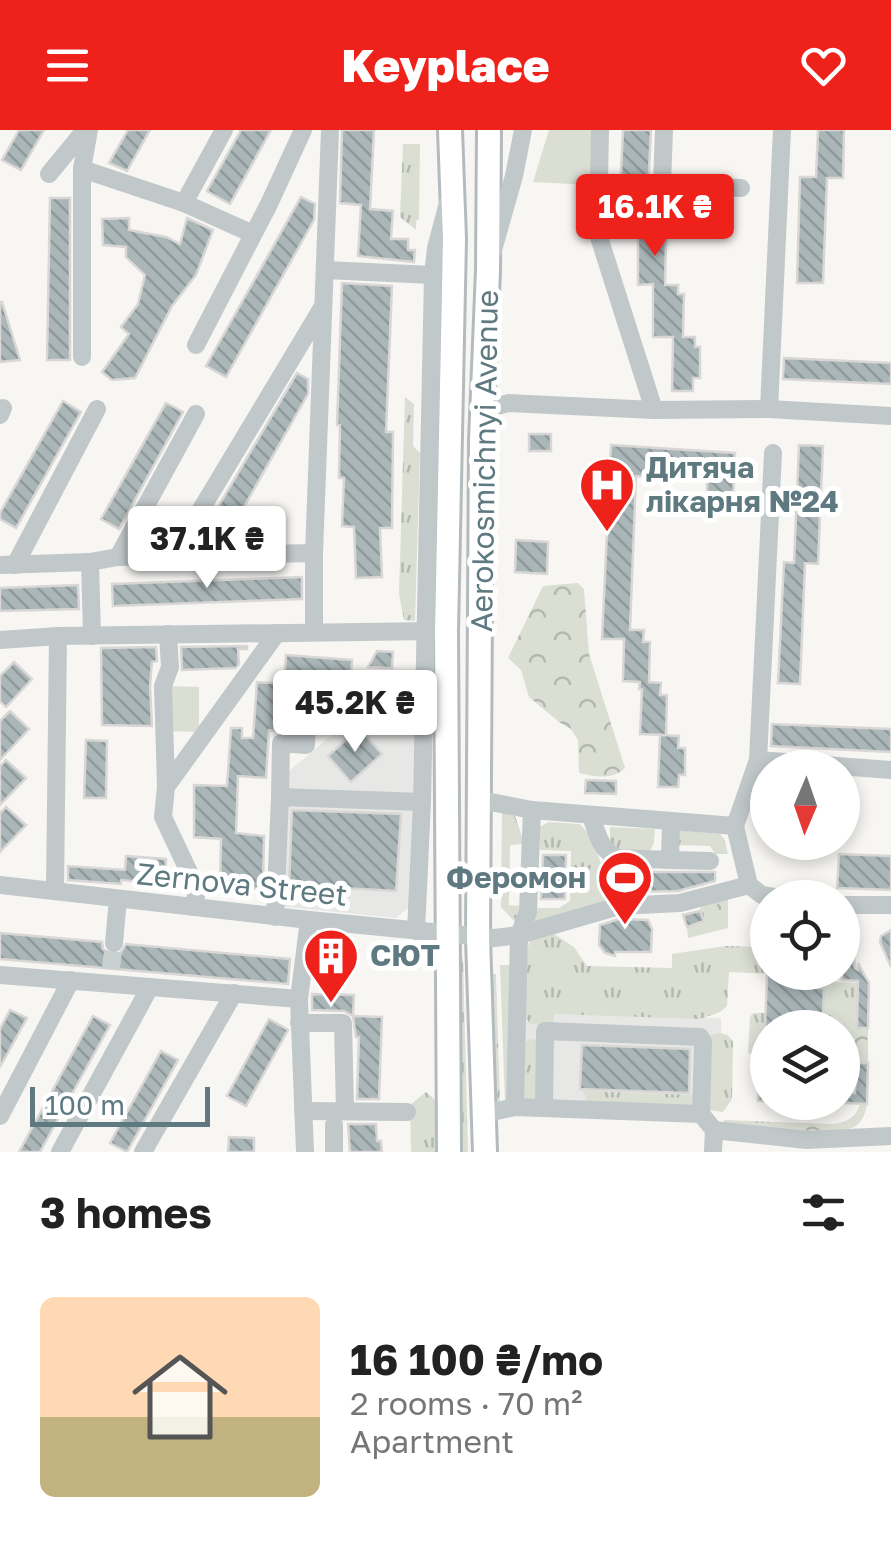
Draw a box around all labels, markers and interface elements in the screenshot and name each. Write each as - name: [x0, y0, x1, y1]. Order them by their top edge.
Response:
- icon: menu: [40, 38, 95, 93]
- text: Keyplace: [342, 38, 549, 92]
- icon: heart: [796, 38, 851, 93]
- pin: 16.1K ₴: [563, 174, 747, 259]
- text: 16.1K ₴: [598, 187, 712, 225]
- street label: Aerokosmichnyi Avenue: [463, 290, 505, 632]
- place label: Дитяча лікарня №24: [646, 449, 839, 519]
- hospital icon: Дитяча лікарня №24: [577, 455, 637, 534]
- pin: 37.1K ₴: [115, 506, 299, 591]
- text: 37.1K ₴: [150, 519, 264, 557]
- pin: 45.2K ₴: [263, 670, 447, 755]
- text: 45.2K ₴: [295, 683, 415, 721]
- north arrow: [750, 750, 860, 860]
- map controls: [750, 750, 860, 1120]
- sports icon: Феромон: [595, 848, 655, 927]
- street label: Zernova Street: [135, 855, 349, 913]
- place label: Феромон: [446, 859, 586, 895]
- button: locate: [750, 880, 860, 990]
- building icon: СЮТ: [301, 926, 361, 1005]
- place label: СЮТ: [370, 937, 440, 973]
- button: layers: [750, 1010, 860, 1120]
- scale bar: [30, 1082, 210, 1126]
- text: 100 m: [45, 1088, 125, 1121]
- icon: filters: [796, 1185, 851, 1240]
- text: 3 homes: [40, 1187, 212, 1237]
- text: 16 100 ₴/mo: [350, 1334, 603, 1384]
- icon: home: [120, 1337, 240, 1457]
- text: 2 rooms · 70 m²: [350, 1384, 583, 1422]
- text: Apartment: [350, 1422, 514, 1460]

